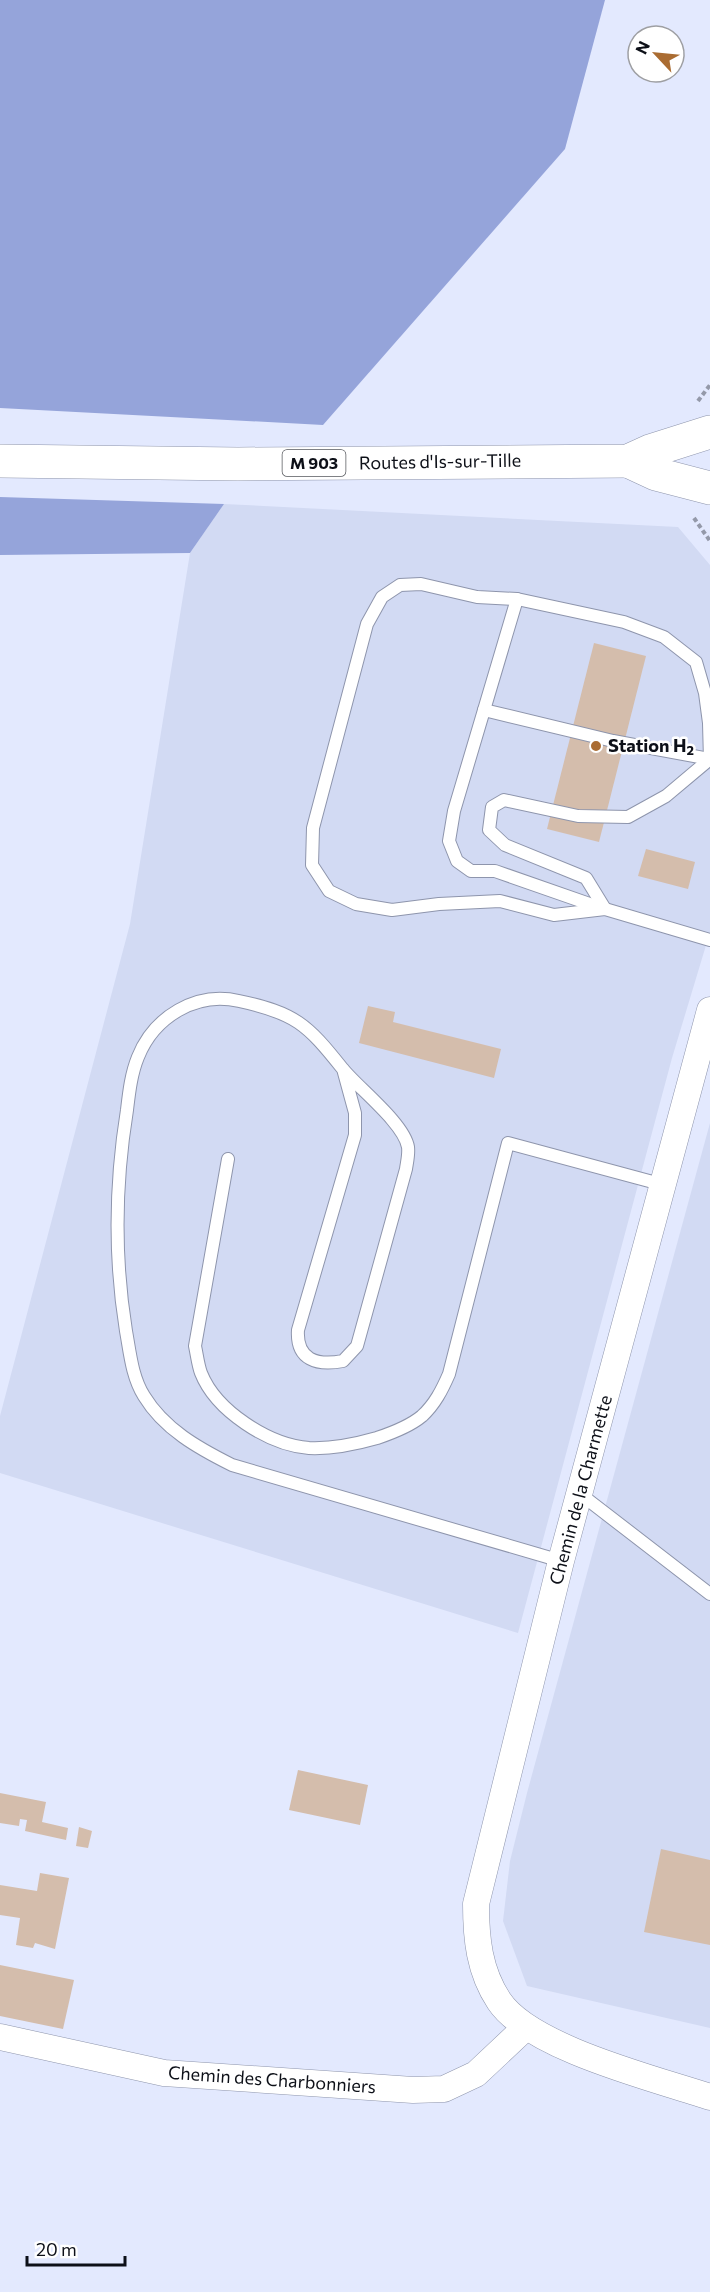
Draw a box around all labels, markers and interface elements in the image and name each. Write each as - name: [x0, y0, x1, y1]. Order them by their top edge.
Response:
- north arrow: [626, 24, 686, 84]
- text: N: [631, 38, 653, 57]
- street label: Routes d'Is-sur-Tille: [359, 449, 521, 473]
- road number: M 903: [282, 450, 346, 476]
- place label: Station H₂: [608, 734, 694, 756]
- marker: Station H₂: [589, 739, 603, 753]
- street label: Chemin de la Charmette: [544, 1392, 616, 1587]
- street label: Chemin des Charbonniers: [167, 2061, 377, 2097]
- scale bar: [27, 2229, 124, 2267]
- text: 20 m: [36, 2238, 77, 2260]

